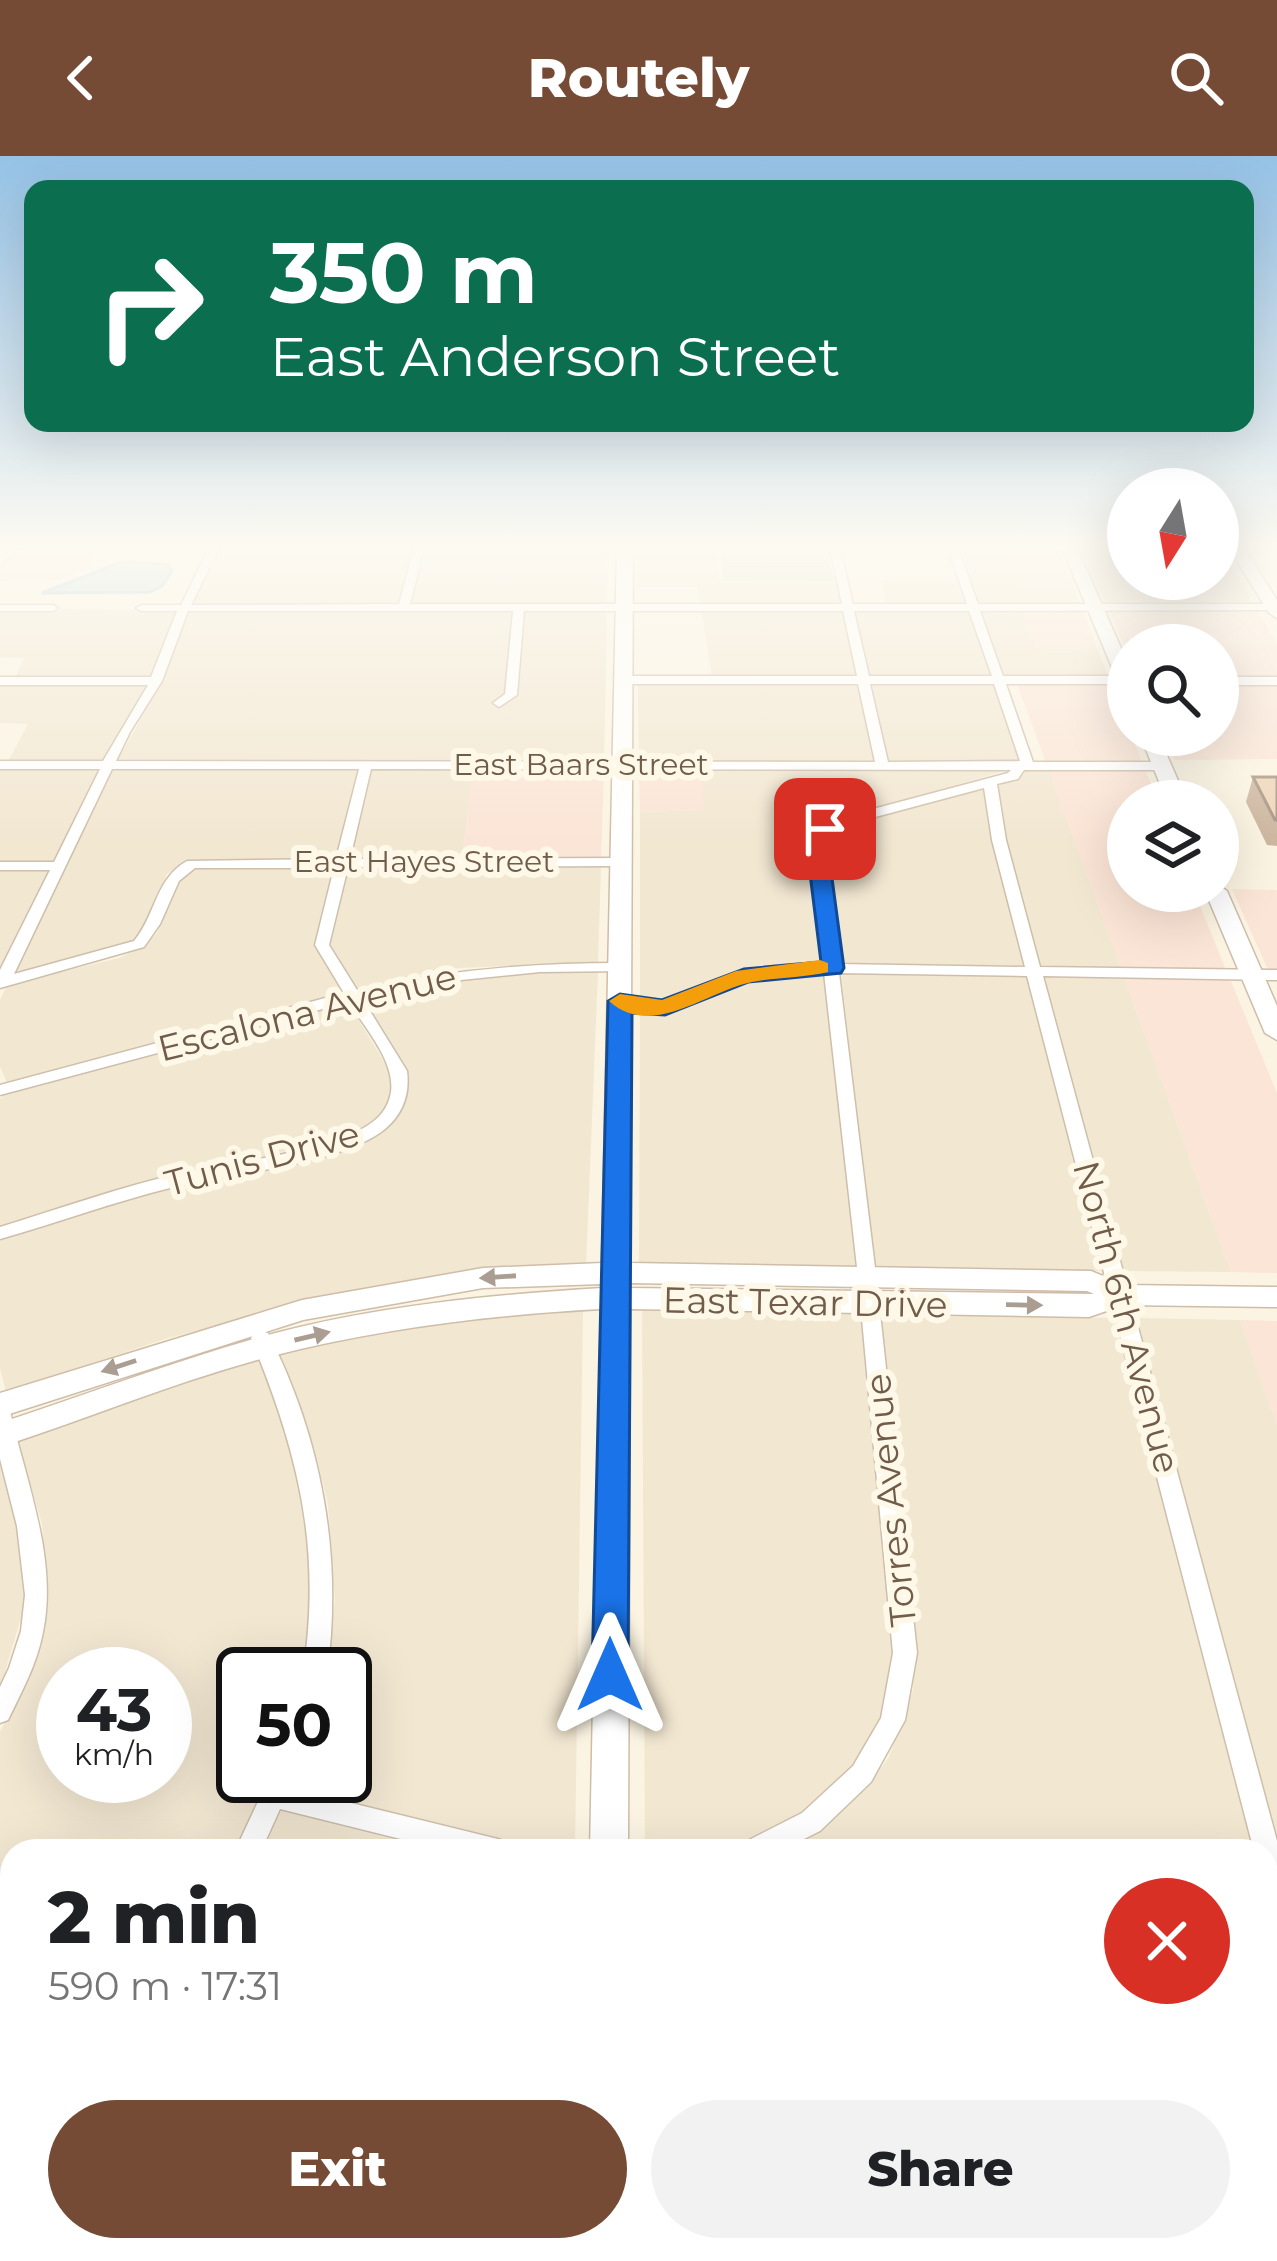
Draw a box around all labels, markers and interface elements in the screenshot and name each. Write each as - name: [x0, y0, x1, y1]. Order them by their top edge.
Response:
- icon: back: [48, 45, 114, 111]
- text: Routely: [528, 45, 749, 111]
- icon: search: [1163, 45, 1229, 111]
- text: 350 m: [270, 222, 538, 324]
- icon: right: [72, 228, 228, 384]
- text: East Anderson Street: [270, 324, 840, 390]
- north arrow: [1107, 468, 1239, 600]
- map controls: [1107, 468, 1239, 912]
- button: search: [1107, 624, 1239, 756]
- street label: East Baars Street: [453, 746, 709, 783]
- pin: [774, 778, 876, 880]
- button: layers: [1107, 780, 1239, 912]
- icon: arrive: [792, 796, 858, 862]
- street label: East Hayes Street: [294, 843, 554, 880]
- street label: Escalona Avenue: [153, 954, 461, 1070]
- street label: Tunis Drive: [160, 1111, 364, 1205]
- street label: North 6th Avenue: [1064, 1156, 1190, 1478]
- one-way arrow: [479, 1268, 516, 1287]
- street label: East Texar Drive: [662, 1278, 948, 1326]
- one-way arrow: [1006, 1296, 1044, 1315]
- one-way arrow: [293, 1326, 331, 1345]
- one-way arrow: [100, 1358, 137, 1377]
- street label: Torres Avenue: [855, 1371, 925, 1629]
- position arrow: [547, 1612, 673, 1738]
- speed limit sign: 50: [216, 1647, 372, 1803]
- text: 43: [76, 1673, 152, 1746]
- text: km/h: [74, 1736, 154, 1773]
- text: 2 min: [48, 1873, 260, 1961]
- button: close: [1104, 1878, 1230, 2004]
- text: 590 m · 17:31: [48, 1962, 282, 2010]
- button: Exit: [48, 2100, 627, 2238]
- button: Share: [651, 2100, 1230, 2238]

